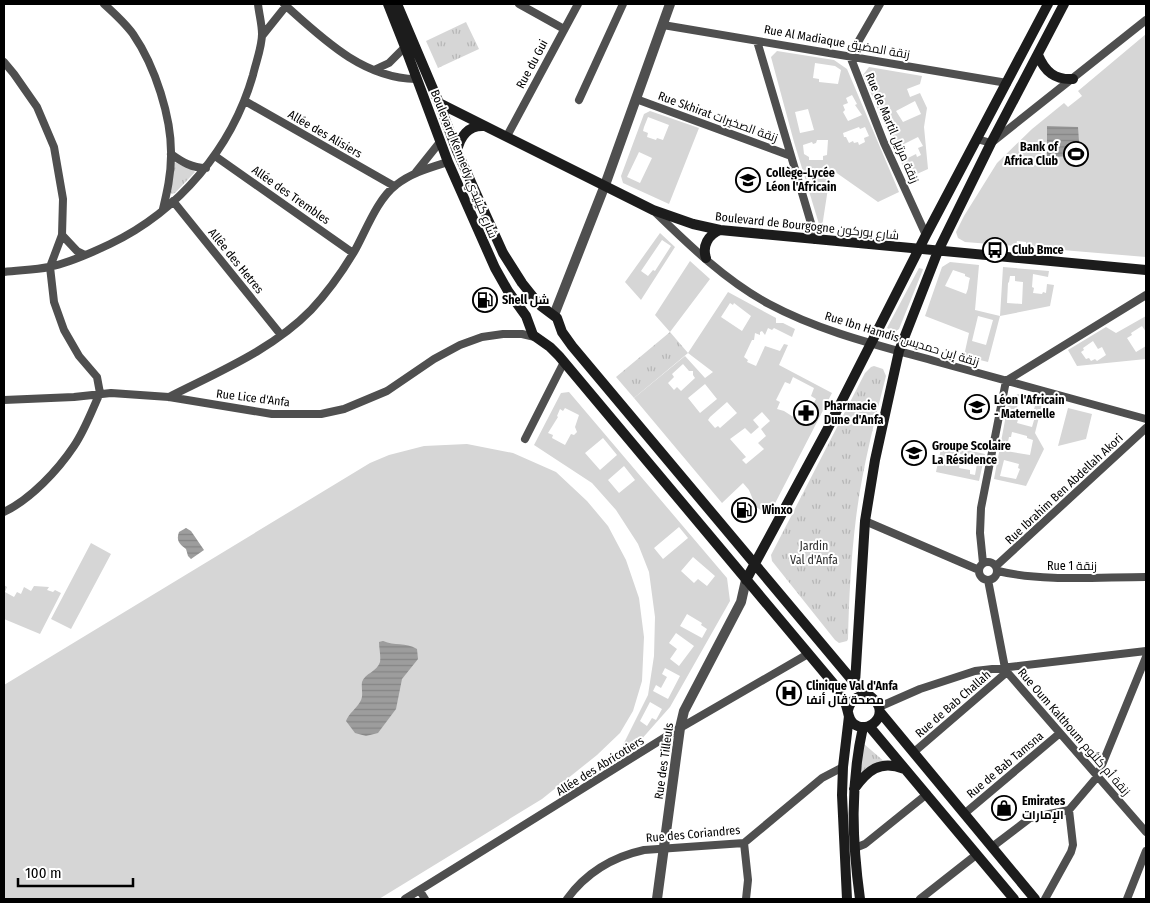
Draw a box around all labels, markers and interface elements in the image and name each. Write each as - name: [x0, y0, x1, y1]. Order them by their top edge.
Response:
- street label: Rue Al Madiaque زنقة المضيق: [763, 22, 911, 62]
- street label: Rue du Gui: [513, 37, 551, 91]
- street label: Rue de Martil زنقة مرتيل: [862, 71, 922, 185]
- street label: Boulevard Kennedy شارع كينيدي: [425, 88, 500, 241]
- street label: Rue Skhirat زنقة الصخيرات: [656, 89, 780, 145]
- street label: Allée des Alisiers: [285, 107, 365, 161]
- place label: Bank of Africa Club: [1003, 140, 1059, 168]
- sports icon: Bank of Africa Club: [1063, 141, 1089, 167]
- street label: Allée des Trembles: [249, 163, 333, 227]
- place label: Collège-Lycée Léon l'Africain: [766, 166, 836, 194]
- school or university icon: Collège-Lycée Léon l'Africain: [735, 167, 761, 193]
- street label: Boulevard de Bourgogne شارع بوركون: [714, 209, 900, 244]
- street label: Allêe des Hetres: [206, 226, 266, 296]
- bus stop icon: Club Bmce: [982, 237, 1008, 263]
- place label: Club Bmce: [1012, 243, 1064, 257]
- fuel station icon: Shell شل: [472, 287, 498, 313]
- place label: Shell شل: [502, 293, 549, 308]
- street label: Rue Ibn Hamdis زنقة إبن حمديس: [823, 309, 981, 369]
- street label: Rue Lice d'Anfa: [215, 387, 291, 409]
- place label: Léon l'Africain - Maternelle: [994, 393, 1064, 421]
- school or university icon: Léon l'Africain - Maternelle: [964, 394, 990, 420]
- place label: Pharmacie Dune d'Anfa: [824, 399, 884, 427]
- pharmacy icon: Pharmacie Dune d'Anfa: [793, 400, 819, 426]
- street label: Rue Ibrahim Ben Abdellah Akori: [1002, 431, 1126, 547]
- place label: Groupe Scolaire La Résidence: [932, 439, 1011, 467]
- school or university icon: Groupe Scolaire La Résidence: [901, 440, 927, 466]
- fuel station icon: Winxo: [731, 497, 757, 523]
- place label: Winxo: [762, 503, 793, 517]
- park label: Jardin Val d'Anfa: [790, 539, 838, 567]
- street label: Rue 1 زنقة: [1047, 559, 1097, 573]
- street label: Rue Oum Kalthoum زنقة أم كلثوم: [1014, 665, 1134, 799]
- street label: Rue de Bab Challah: [913, 668, 993, 740]
- place label: Clinique Val d'Anfa مصحة ڤال أنفا: [806, 679, 898, 708]
- hospital icon: Clinique Val d'Anfa مصحة ڤال أنفا: [776, 680, 802, 706]
- street label: Rue des Tilleuls: [652, 722, 676, 800]
- street label: Rue de Bab Tamsna: [964, 729, 1046, 801]
- street label: Allée des Abricotiers: [554, 733, 646, 799]
- place label: Emirates الإمارات: [1022, 794, 1066, 823]
- shop icon: Emirates الإمارات: [991, 795, 1017, 821]
- street label: Rue des Coriandres: [645, 823, 741, 845]
- scale bar: [18, 856, 132, 888]
- text: 100 m: [25, 864, 62, 882]

